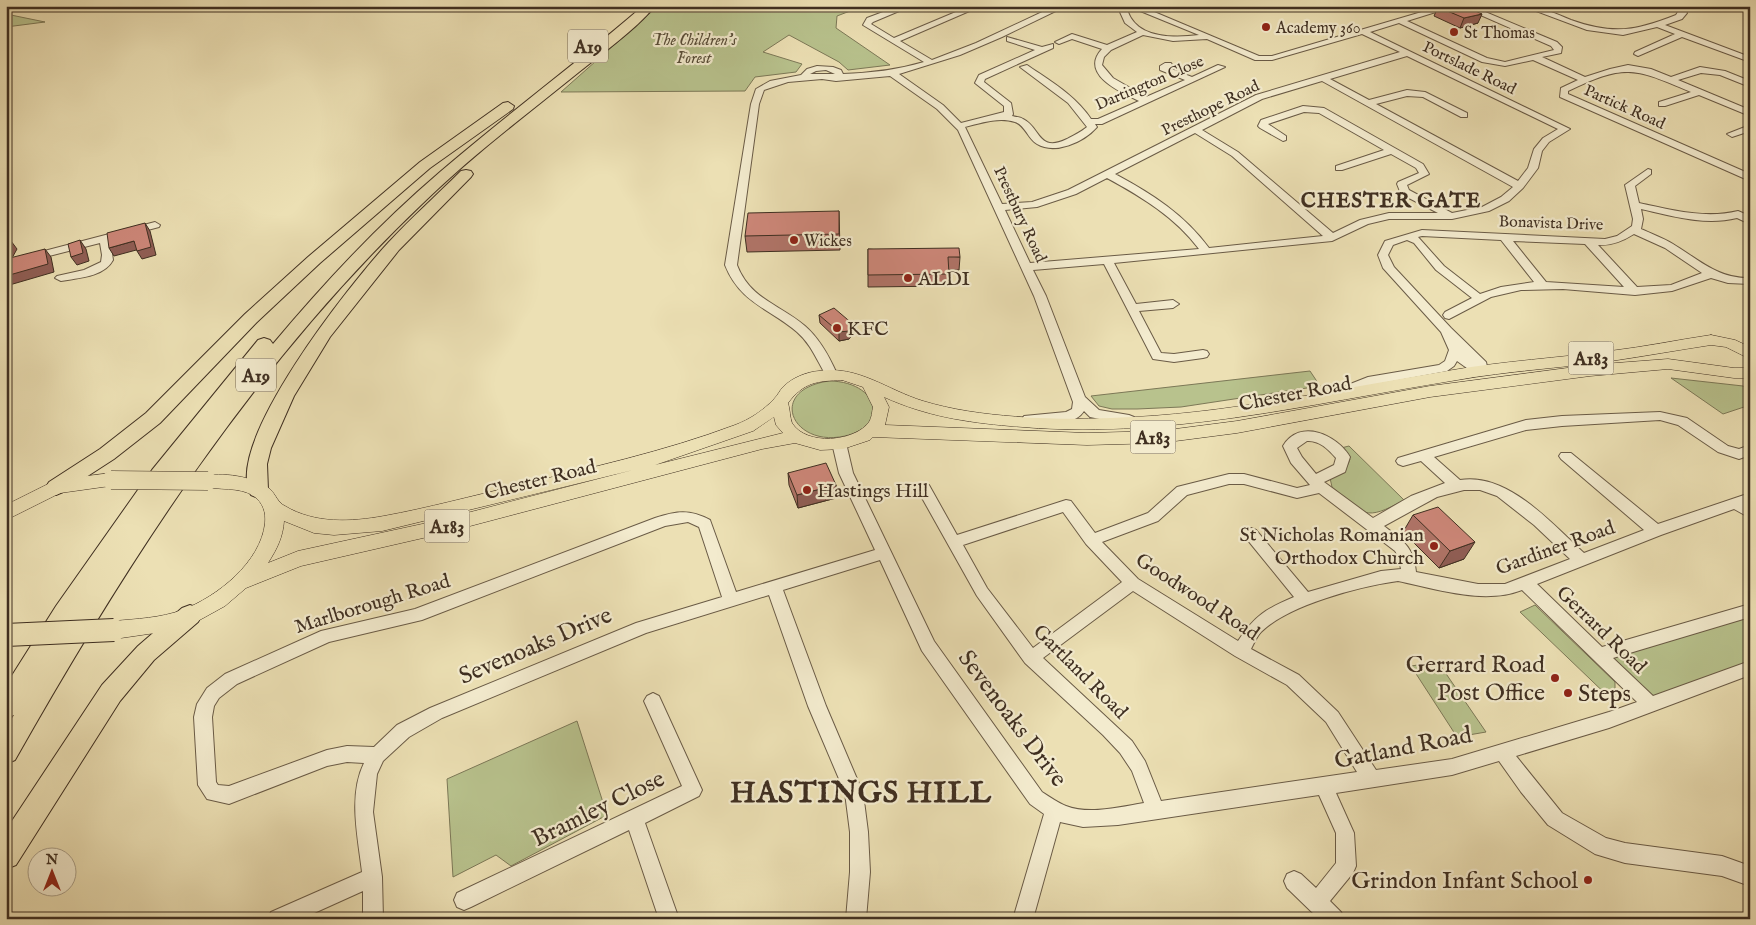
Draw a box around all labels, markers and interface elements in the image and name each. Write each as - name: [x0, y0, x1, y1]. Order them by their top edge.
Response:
- place label: Academy 360: [1275, 19, 1361, 39]
- marker: Academy 360: [1260, 21, 1272, 33]
- place label: St Thomas: [1464, 24, 1535, 44]
- marker: St Thomas: [1448, 26, 1460, 38]
- road number: A19: [568, 29, 608, 62]
- park label: The Children's Forest: [651, 31, 737, 69]
- street label: Portslade Road: [1419, 38, 1519, 100]
- street label: Dartington Close: [1092, 52, 1207, 116]
- street label: Presthope Road: [1159, 76, 1263, 141]
- street label: Partick Road: [1581, 81, 1668, 135]
- street label: Prestbury Road: [988, 164, 1050, 267]
- district label: CHESTER GATE: [1301, 188, 1481, 215]
- street label: Bonavista Drive: [1498, 212, 1604, 236]
- place label: Wickes: [804, 232, 852, 252]
- marker: Wickes: [788, 234, 800, 246]
- place label: ALDI: [917, 267, 971, 292]
- marker: ALDI: [902, 272, 914, 284]
- place label: KFC: [847, 317, 888, 342]
- marker: KFC: [831, 322, 843, 334]
- road number: A183: [1568, 342, 1614, 374]
- road number: A19: [236, 358, 276, 392]
- street label: Chester Road: [1237, 371, 1354, 418]
- road number: A183: [1130, 421, 1176, 454]
- street label: Chester Road: [482, 454, 599, 506]
- place label: Hastings Hill: [817, 479, 929, 504]
- marker: Hastings Hill: [801, 484, 813, 496]
- road number: A183: [424, 510, 470, 542]
- street label: Gardiner Road: [1493, 515, 1619, 581]
- place label: St Nicholas Romanian Orthodox Church: [1239, 523, 1424, 571]
- marker: St Nicholas Romanian Orthodox Church: [1428, 540, 1440, 552]
- street label: Goodwood Road: [1131, 548, 1264, 647]
- street label: Marlborough Road: [292, 569, 453, 640]
- street label: Gerrard Road: [1551, 581, 1652, 680]
- street label: Sevenoaks Drive: [454, 600, 617, 693]
- street label: Gartland Road: [1027, 619, 1133, 725]
- street label: Sevenoaks Drive: [950, 644, 1073, 793]
- place label: Gerrard Road Post Office: [1406, 650, 1545, 709]
- marker: Gerrard Road Post Office: [1549, 672, 1561, 684]
- place label: Steps: [1578, 679, 1631, 710]
- marker: Steps: [1562, 687, 1574, 699]
- street label: Gatland Road: [1332, 720, 1475, 777]
- street label: Bramley Close: [527, 764, 670, 855]
- district label: HASTINGS HILL: [730, 775, 992, 813]
- north arrow: [28, 848, 78, 898]
- text: N: [45, 851, 58, 869]
- place label: Grindon Infant School: [1351, 866, 1578, 897]
- marker: Grindon Infant School: [1582, 874, 1594, 886]

